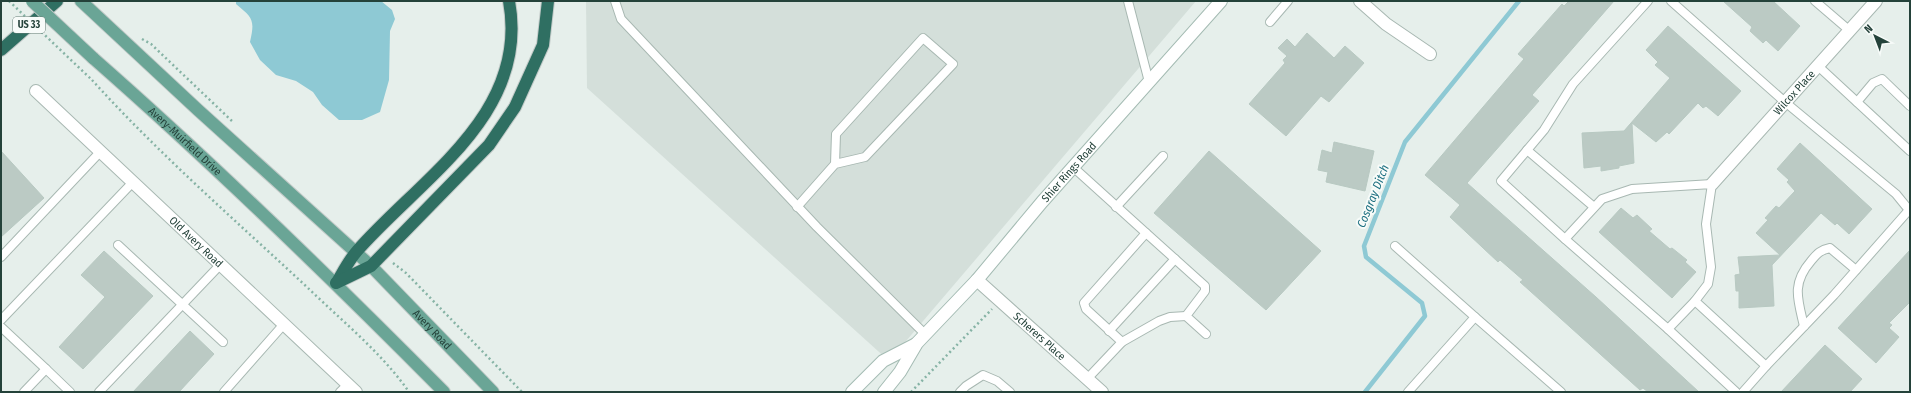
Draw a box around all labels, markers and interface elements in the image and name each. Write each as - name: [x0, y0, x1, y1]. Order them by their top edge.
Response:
- north arrow: [1855, 16, 1895, 56]
- road number: US 33: [13, 17, 45, 33]
- text: N: [1862, 22, 1875, 36]
- street label: Wilcox Place: [1771, 67, 1817, 117]
- street label: Avery-Muirfield Drive: [146, 104, 224, 178]
- street label: Shier Rings Road: [1039, 139, 1099, 205]
- water label: Cosgray Ditch: [1354, 162, 1392, 230]
- street label: Old Avery Road: [167, 214, 226, 270]
- street label: Avery Road: [410, 307, 454, 352]
- street label: Scherers Place: [1011, 309, 1068, 363]

